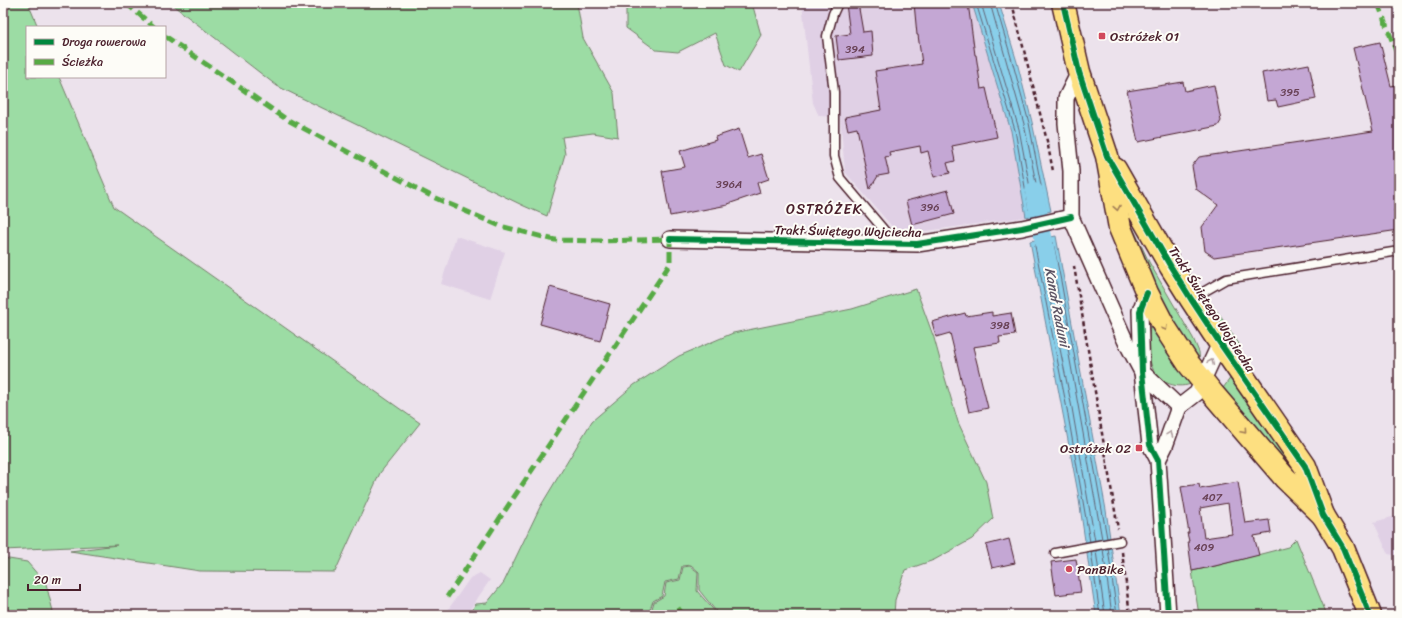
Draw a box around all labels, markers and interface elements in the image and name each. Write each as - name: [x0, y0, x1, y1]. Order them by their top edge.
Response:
- place label: Ostróżek 01: [1110, 25, 1179, 48]
- legend: [26, 26, 166, 78]
- text: Droga rowerowa: [62, 31, 146, 53]
- marker: Ostróżek 01: [1097, 31, 1107, 41]
- house number: 394: [845, 40, 865, 59]
- text: Ścieżka: [62, 51, 103, 73]
- house number: 395: [1280, 83, 1300, 102]
- house number: 396A: [716, 175, 742, 194]
- district label: OSTRÓŻEK: [786, 197, 862, 222]
- house number: 396: [920, 198, 940, 217]
- one-way arrow: [1112, 205, 1120, 211]
- street label: Trakt Świętego Wojciecha: [774, 218, 922, 244]
- street label: Trakt Świętego Wojciecha: [1162, 241, 1262, 377]
- water label: Kanał Raduni: [1037, 265, 1078, 352]
- house number: 398: [990, 316, 1010, 335]
- one-way arrow: [1160, 324, 1168, 331]
- one-way arrow: [1206, 359, 1214, 367]
- one-way arrow: [1240, 426, 1247, 434]
- one-way arrow: [1165, 431, 1173, 438]
- place label: Ostróżek 02: [1060, 437, 1131, 460]
- marker: Ostróżek 02: [1134, 443, 1144, 453]
- house number: 407: [1202, 488, 1223, 507]
- house number: 409: [1194, 538, 1215, 557]
- place label: PanBike: [1077, 558, 1124, 581]
- marker: PanBike: [1064, 564, 1074, 574]
- scale bar: [28, 566, 80, 592]
- text: 20 m: [34, 569, 61, 591]

